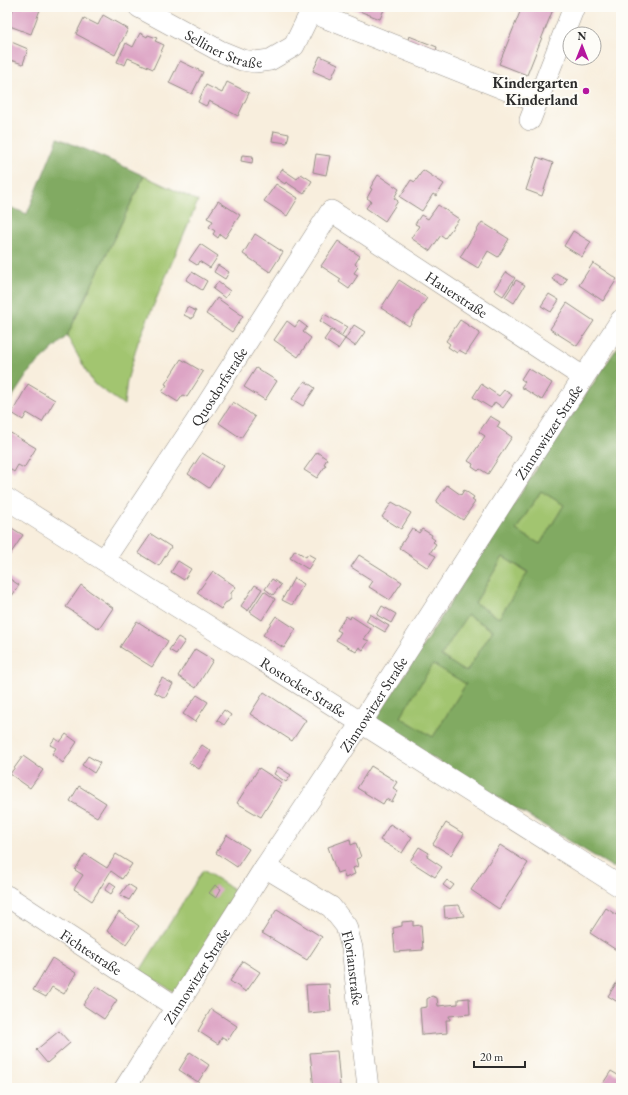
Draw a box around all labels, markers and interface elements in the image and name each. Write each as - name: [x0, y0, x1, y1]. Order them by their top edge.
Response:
- street label: Selliner Straße: [182, 24, 263, 72]
- north arrow: [562, 26, 602, 66]
- text: N: [578, 29, 587, 43]
- place label: Kindergarten Kinderland: [492, 73, 579, 109]
- marker: Kindergarten Kinderland: [581, 86, 591, 96]
- street label: Hauerstraße: [422, 266, 492, 321]
- street label: Quosdorfstraße: [186, 343, 251, 430]
- street label: Zinnowitzer Straße: [510, 380, 586, 483]
- street label: Rostocker Straße: [257, 652, 350, 721]
- street label: Zinnowitzer Straße: [335, 653, 411, 756]
- street label: Fichtestraße: [57, 924, 126, 979]
- street label: Zinnowitzer Straße: [159, 924, 234, 1027]
- street label: Florianstraße: [338, 928, 368, 1006]
- scale bar: [474, 1043, 525, 1069]
- text: 20 m: [480, 1049, 504, 1065]

